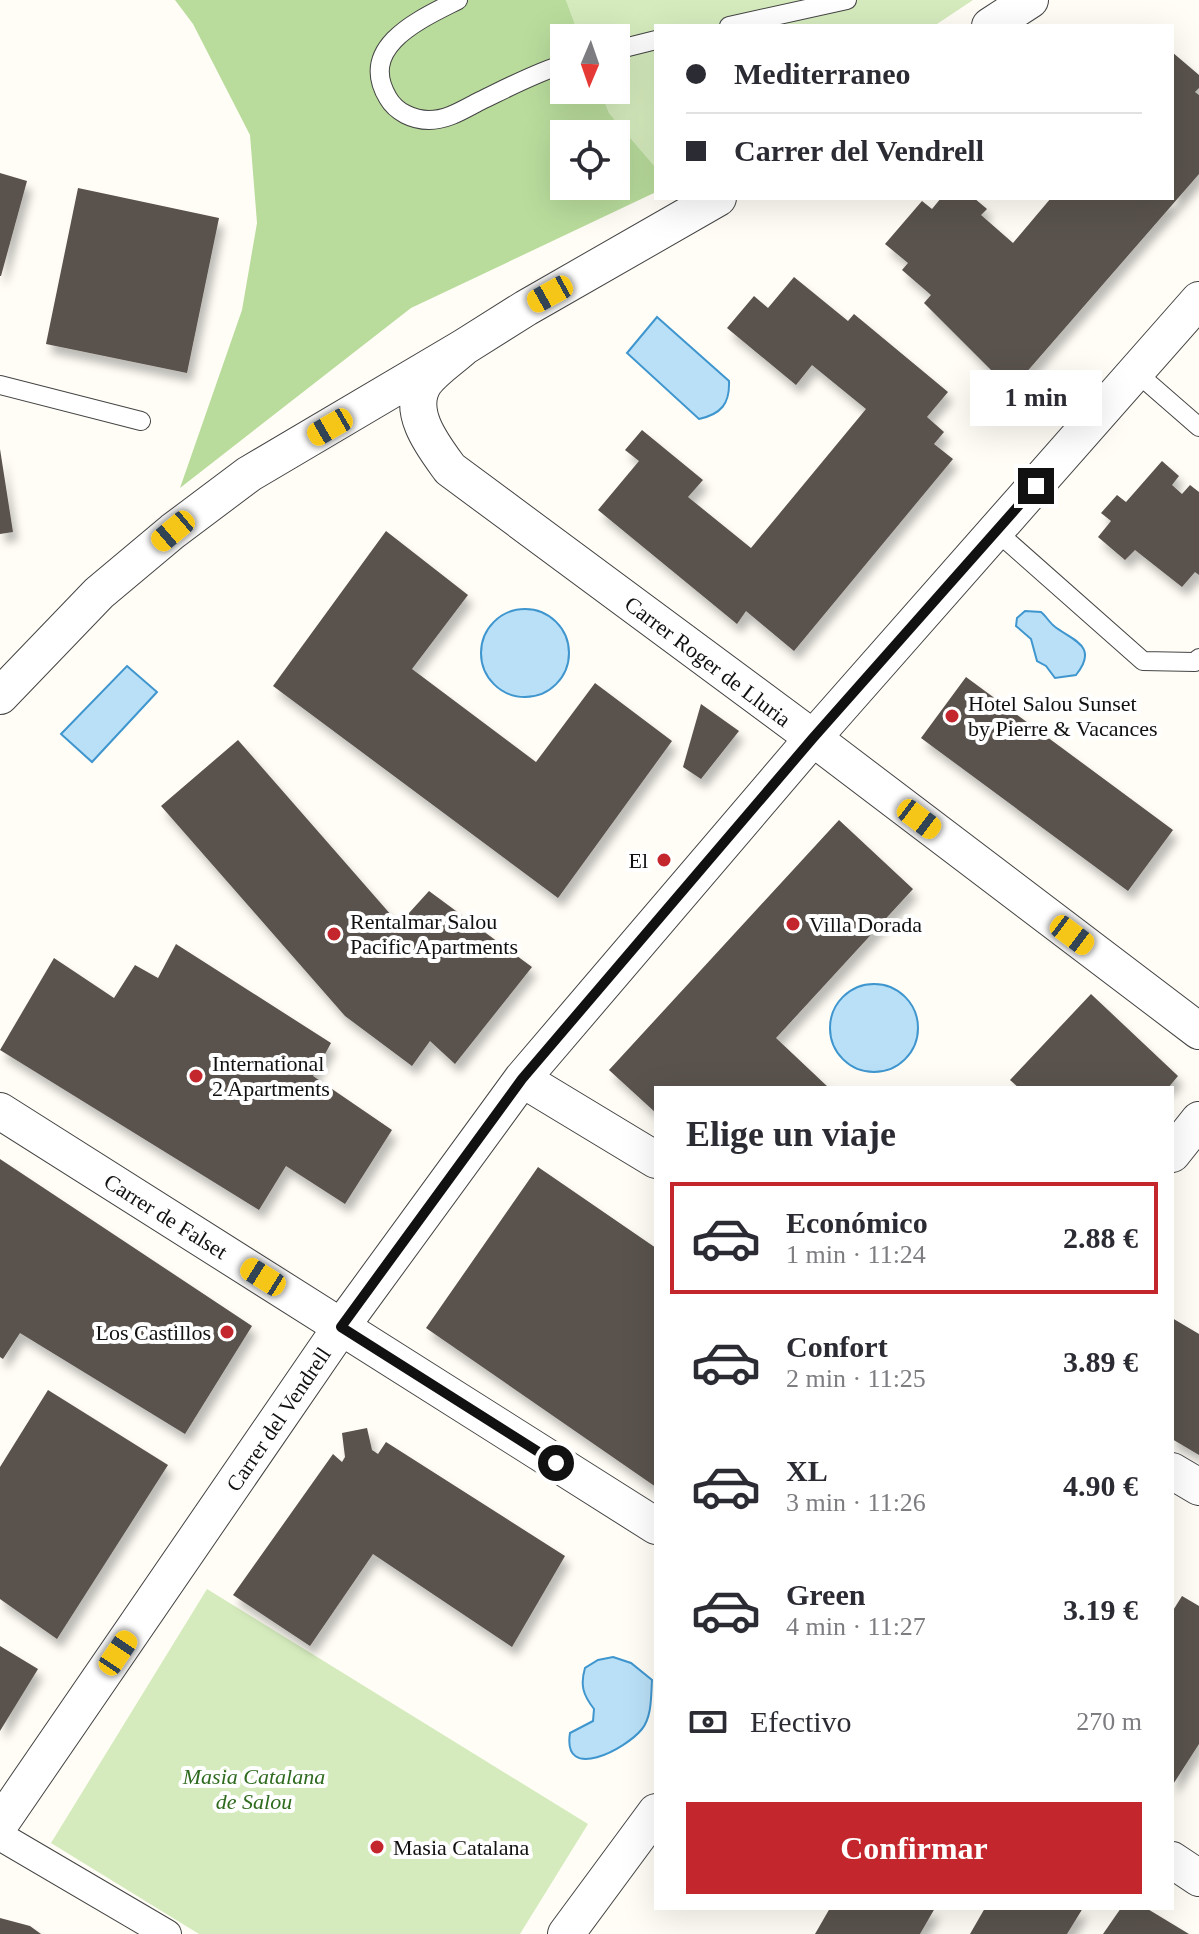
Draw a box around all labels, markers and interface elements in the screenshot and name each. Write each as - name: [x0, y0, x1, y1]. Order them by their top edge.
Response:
- north arrow: [550, 24, 630, 104]
- map controls: [550, 24, 630, 200]
- text: Mediterraneo: [734, 57, 911, 90]
- button: locate: [550, 120, 630, 200]
- text: Carrer del Vendrell: [734, 134, 984, 167]
- car: [523, 272, 577, 316]
- callout: 1 min: [970, 370, 1102, 426]
- text: 1 min: [1005, 383, 1067, 412]
- car: [303, 405, 357, 449]
- route end: [1018, 468, 1054, 504]
- car: [147, 506, 199, 556]
- street label: Carrer Roger de Lluria: [620, 591, 796, 732]
- place label: Hotel Salou Sunset by Pierre & Vacances: [968, 691, 1158, 741]
- marker: Hotel Salou Sunset by Pierre & Vacances: [943, 707, 961, 725]
- car: [893, 795, 945, 843]
- place label: El: [628, 848, 648, 873]
- marker: El: [655, 851, 673, 869]
- place label: Rentalmar Salou Pacific Apartments: [350, 909, 518, 959]
- car: [1046, 911, 1098, 959]
- place label: Villa Dorada: [809, 912, 922, 937]
- marker: Villa Dorada: [784, 915, 802, 933]
- marker: Rentalmar Salou Pacific Apartments: [325, 925, 343, 943]
- place label: International 2 Apartments: [212, 1051, 330, 1101]
- marker: International 2 Apartments: [187, 1067, 205, 1085]
- text: Elige un viaje: [686, 1114, 896, 1154]
- street label: Carrer de Falset: [100, 1169, 232, 1264]
- icon: car: [690, 1202, 762, 1274]
- text: Económico: [786, 1206, 928, 1239]
- text: 2.88 €: [1063, 1221, 1138, 1254]
- text: 1 min · 11:24: [786, 1240, 926, 1269]
- car: [236, 1254, 290, 1300]
- place label: Los Castillos: [95, 1320, 211, 1345]
- marker: Los Castillos: [218, 1323, 236, 1341]
- icon: car: [690, 1326, 762, 1398]
- text: Confort: [786, 1330, 888, 1363]
- street label: Carrer del Vendrell: [221, 1343, 336, 1496]
- text: 3.89 €: [1063, 1345, 1138, 1378]
- text: 2 min · 11:25: [786, 1364, 926, 1393]
- route start: [538, 1445, 574, 1481]
- icon: car: [690, 1450, 762, 1522]
- text: XL: [786, 1454, 828, 1487]
- text: 4.90 €: [1063, 1469, 1138, 1502]
- text: 3 min · 11:26: [786, 1488, 926, 1517]
- icon: car: [690, 1574, 762, 1646]
- text: Green: [786, 1578, 865, 1611]
- text: 3.19 €: [1063, 1593, 1138, 1626]
- text: 4 min · 11:27: [786, 1612, 926, 1641]
- car: [95, 1626, 141, 1680]
- icon: cash: [686, 1700, 730, 1744]
- text: Efectivo: [750, 1705, 852, 1738]
- text: 270 m: [1076, 1707, 1142, 1736]
- park label: Masia Catalana de Salou: [182, 1764, 325, 1814]
- button: Confirmar: [686, 1802, 1142, 1894]
- place label: Masia Catalana: [393, 1835, 529, 1860]
- marker: Masia Catalana: [368, 1838, 386, 1856]

